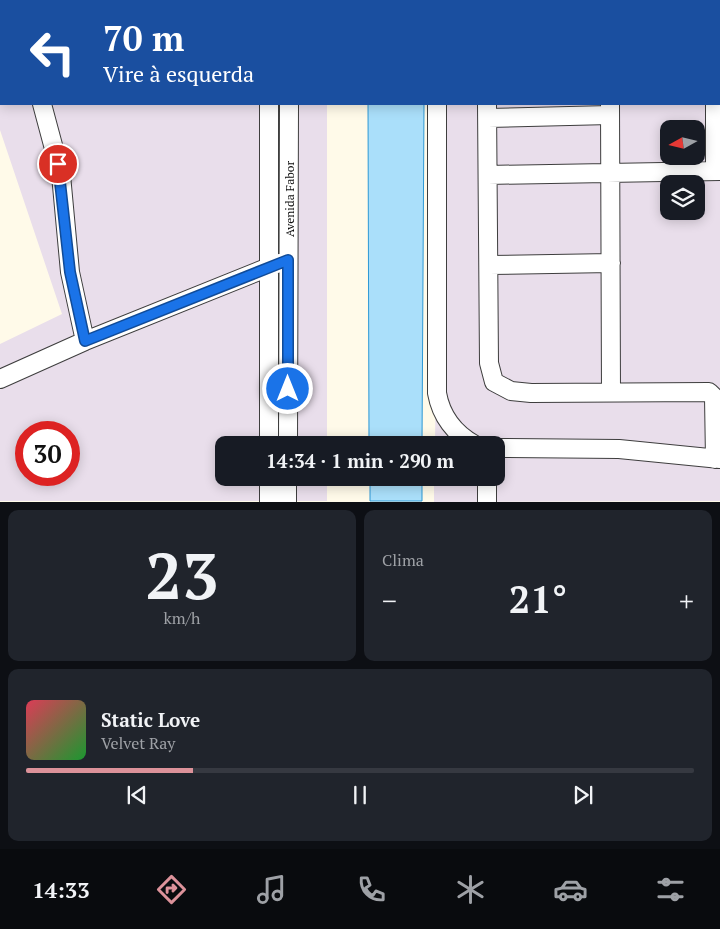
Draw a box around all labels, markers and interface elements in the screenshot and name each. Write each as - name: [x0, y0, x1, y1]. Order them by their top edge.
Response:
- text: 70 m: [103, 15, 184, 61]
- icon: left: [20, 20, 85, 85]
- text: Vire à esquerda: [103, 59, 254, 88]
- north arrow: [660, 120, 705, 165]
- map controls: [660, 120, 705, 220]
- pin: [37, 143, 79, 185]
- icon: arrive: [44, 150, 72, 178]
- street label: Avenida Fabor: [282, 161, 297, 237]
- button: layers: [660, 175, 705, 220]
- position arrow: [261, 362, 313, 414]
- speed limit sign: 30: [15, 421, 80, 486]
- text: 14:34 · 1 min · 290 m: [266, 448, 454, 473]
- text: 23: [145, 531, 219, 618]
- text: Clima: [382, 549, 424, 571]
- text: 21°: [509, 574, 567, 624]
- text: −: [382, 582, 397, 619]
- text: +: [679, 582, 694, 619]
- text: km/h: [164, 607, 200, 629]
- text: Static Love: [101, 707, 200, 732]
- text: Velvet Ray: [101, 732, 175, 754]
- icon: previous: [123, 781, 151, 809]
- icon: pause: [346, 781, 374, 809]
- icon: next: [569, 781, 597, 809]
- icon: directions: [154, 872, 189, 907]
- icon: music: [254, 872, 289, 907]
- icon: phone: [354, 872, 389, 907]
- icon: climate: [453, 872, 488, 907]
- icon: car: [553, 872, 588, 907]
- icon: filters: [653, 872, 688, 907]
- text: 14:33: [32, 875, 90, 904]

